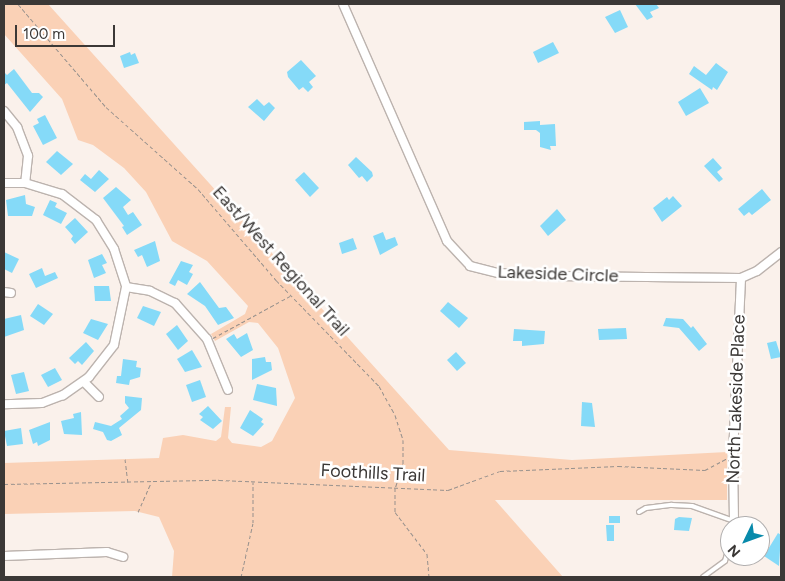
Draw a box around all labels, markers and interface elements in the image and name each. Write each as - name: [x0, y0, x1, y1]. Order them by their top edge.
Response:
- scale bar: [18, 15, 118, 47]
- text: 100 m: [23, 25, 65, 43]
- street label: East/West Regional Trail: [208, 182, 354, 340]
- street label: Lakeside Circle: [497, 261, 619, 287]
- street label: North Lakeside Place: [722, 314, 750, 484]
- street label: Foothills Trail: [320, 459, 426, 487]
- north arrow: [720, 516, 770, 566]
- text: N: [724, 541, 744, 560]

